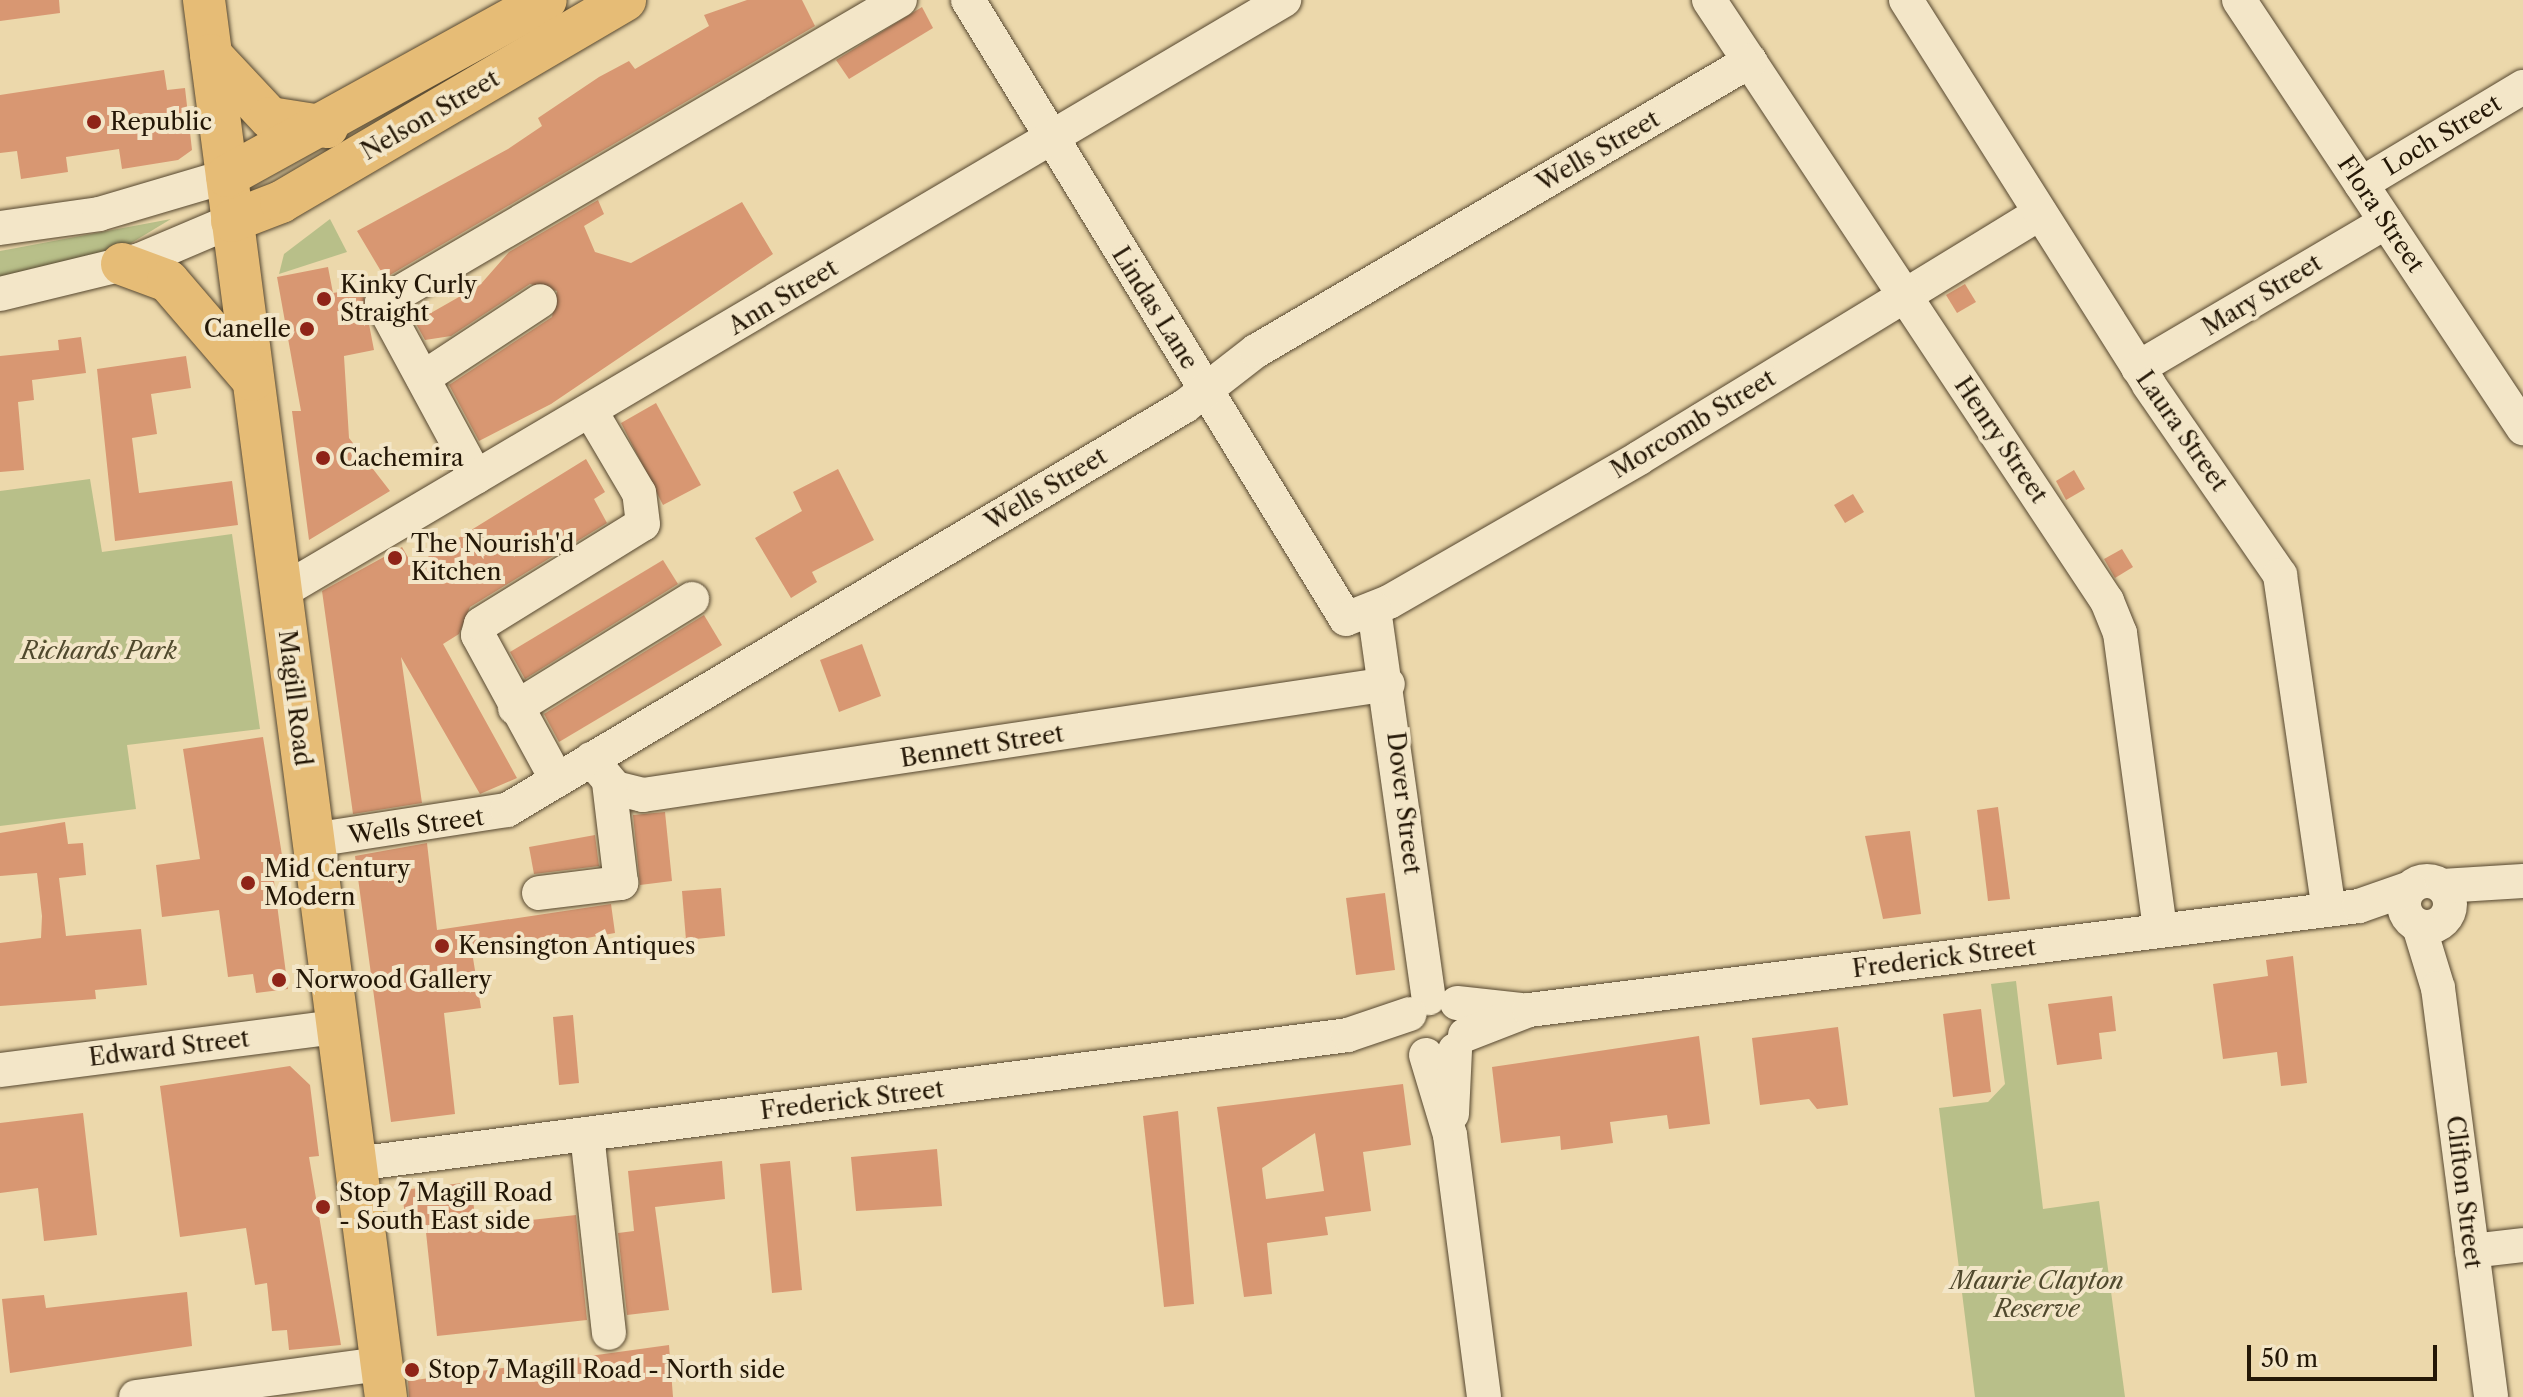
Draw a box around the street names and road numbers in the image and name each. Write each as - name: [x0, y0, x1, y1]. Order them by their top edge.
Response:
- street label: Nelson Street: [356, 64, 504, 166]
- street label: Loch Street: [2378, 89, 2506, 181]
- street label: Wells Street: [1532, 104, 1664, 198]
- street label: Flora Street: [2331, 150, 2431, 278]
- street label: Lindas Lane: [1106, 241, 1204, 375]
- street label: Mary Street: [2197, 248, 2327, 342]
- street label: Ann Street: [723, 253, 843, 341]
- street label: Morcomb Street: [1606, 364, 1780, 484]
- street label: Laura Street: [2130, 365, 2234, 497]
- street label: Henry Street: [1948, 371, 2054, 509]
- street label: Wells Street: [980, 441, 1112, 537]
- street label: Magill Road: [272, 628, 318, 768]
- street label: Bennett Street: [898, 719, 1066, 773]
- street label: Dover Street: [1381, 730, 1427, 876]
- street label: Wells Street: [346, 802, 486, 850]
- street label: Frederick Street: [1850, 932, 2038, 984]
- street label: Edward Street: [87, 1024, 251, 1072]
- street label: Frederick Street: [758, 1074, 946, 1126]
- street label: Clifton Street: [2440, 1114, 2488, 1270]

